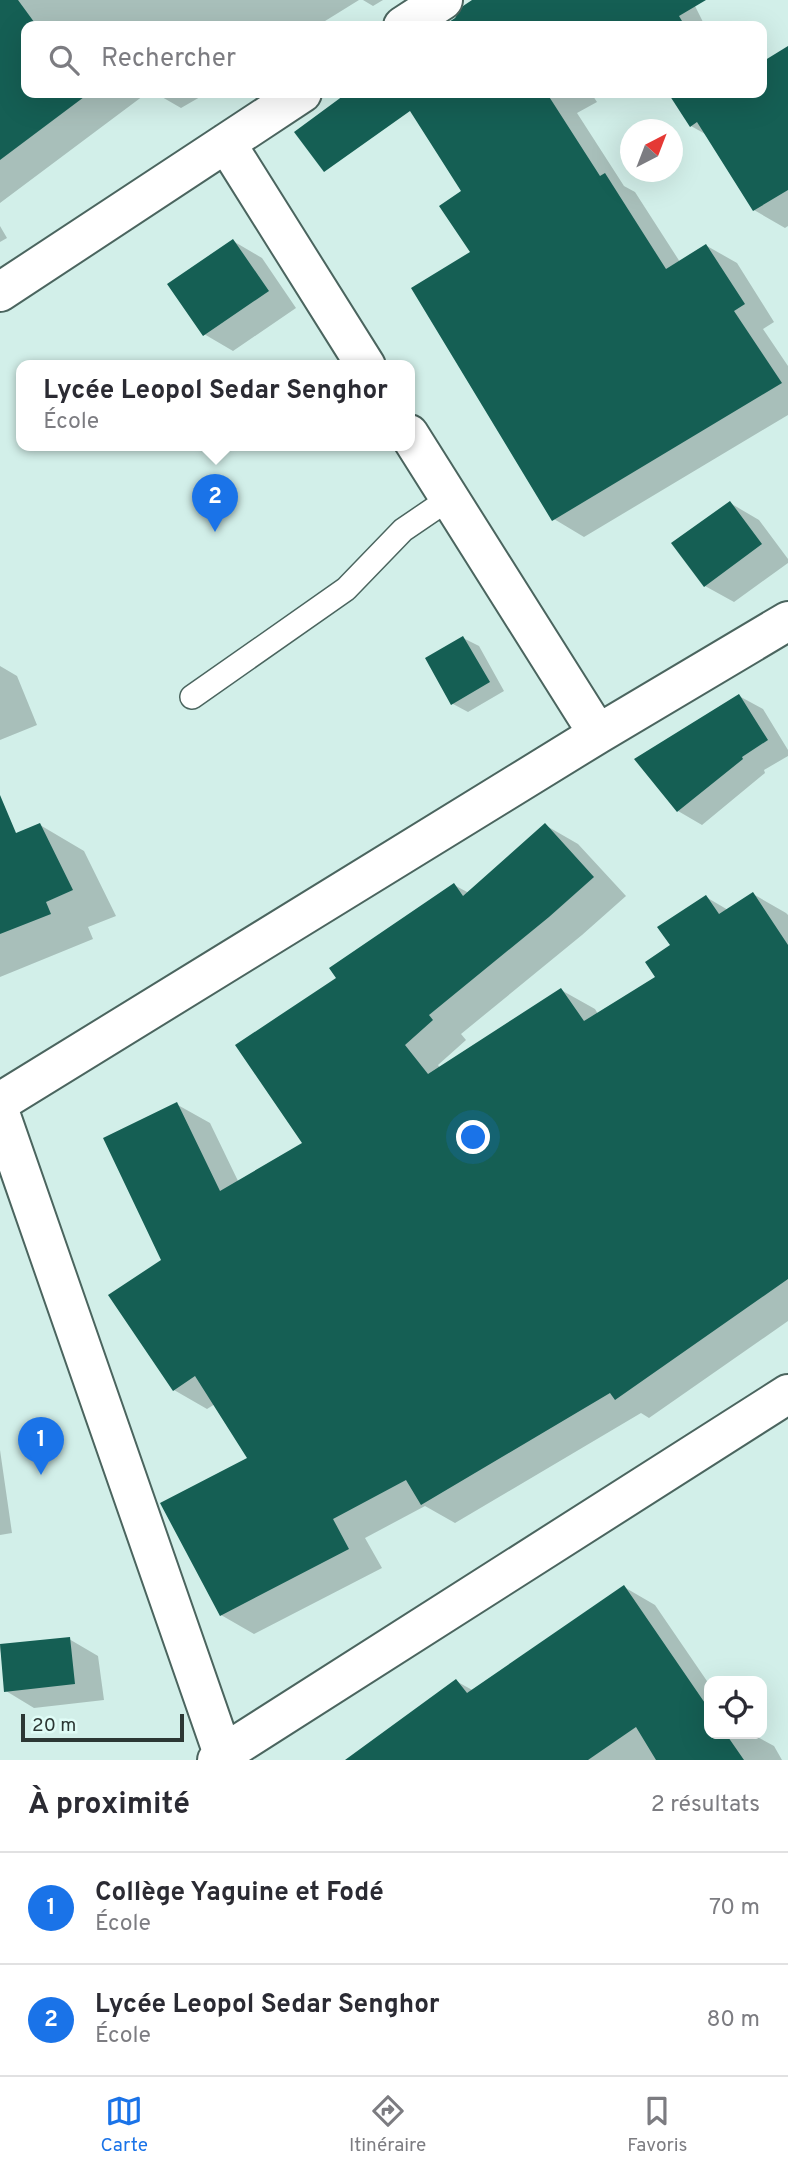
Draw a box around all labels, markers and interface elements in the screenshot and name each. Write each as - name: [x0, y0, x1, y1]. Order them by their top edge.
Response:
- search box: [21, 21, 767, 98]
- icon: search: [45, 41, 83, 79]
- text: Rechercher: [101, 43, 236, 76]
- north arrow: [620, 119, 683, 182]
- popup: [16, 360, 415, 451]
- text: Lycée Leopol Sedar Senghor: [43, 375, 388, 408]
- text: École: [43, 408, 99, 437]
- pin: 2: [192, 474, 238, 532]
- your location: [456, 1120, 490, 1154]
- pin: 1: [18, 1417, 64, 1475]
- map controls: [704, 1676, 767, 1739]
- button: locate: [704, 1676, 767, 1739]
- scale bar: [21, 1711, 184, 1743]
- text: 20 m: [32, 1714, 76, 1738]
- text: À proximité: [28, 1787, 190, 1824]
- text: 2 résultats: [651, 1791, 760, 1820]
- text: Collège Yaguine et Fodé: [95, 1877, 384, 1910]
- text: 1: [46, 1894, 56, 1923]
- text: 70 m: [709, 1894, 760, 1923]
- text: École: [95, 1910, 151, 1939]
- text: Lycée Leopol Sedar Senghor: [95, 1989, 440, 2022]
- text: 2: [44, 2006, 58, 2035]
- text: 80 m: [707, 2006, 760, 2035]
- text: École: [95, 2022, 151, 2051]
- tab: Carte: [101, 2092, 148, 2158]
- tab: Itinéraire: [349, 2092, 426, 2158]
- tab: Favoris: [627, 2092, 687, 2158]

